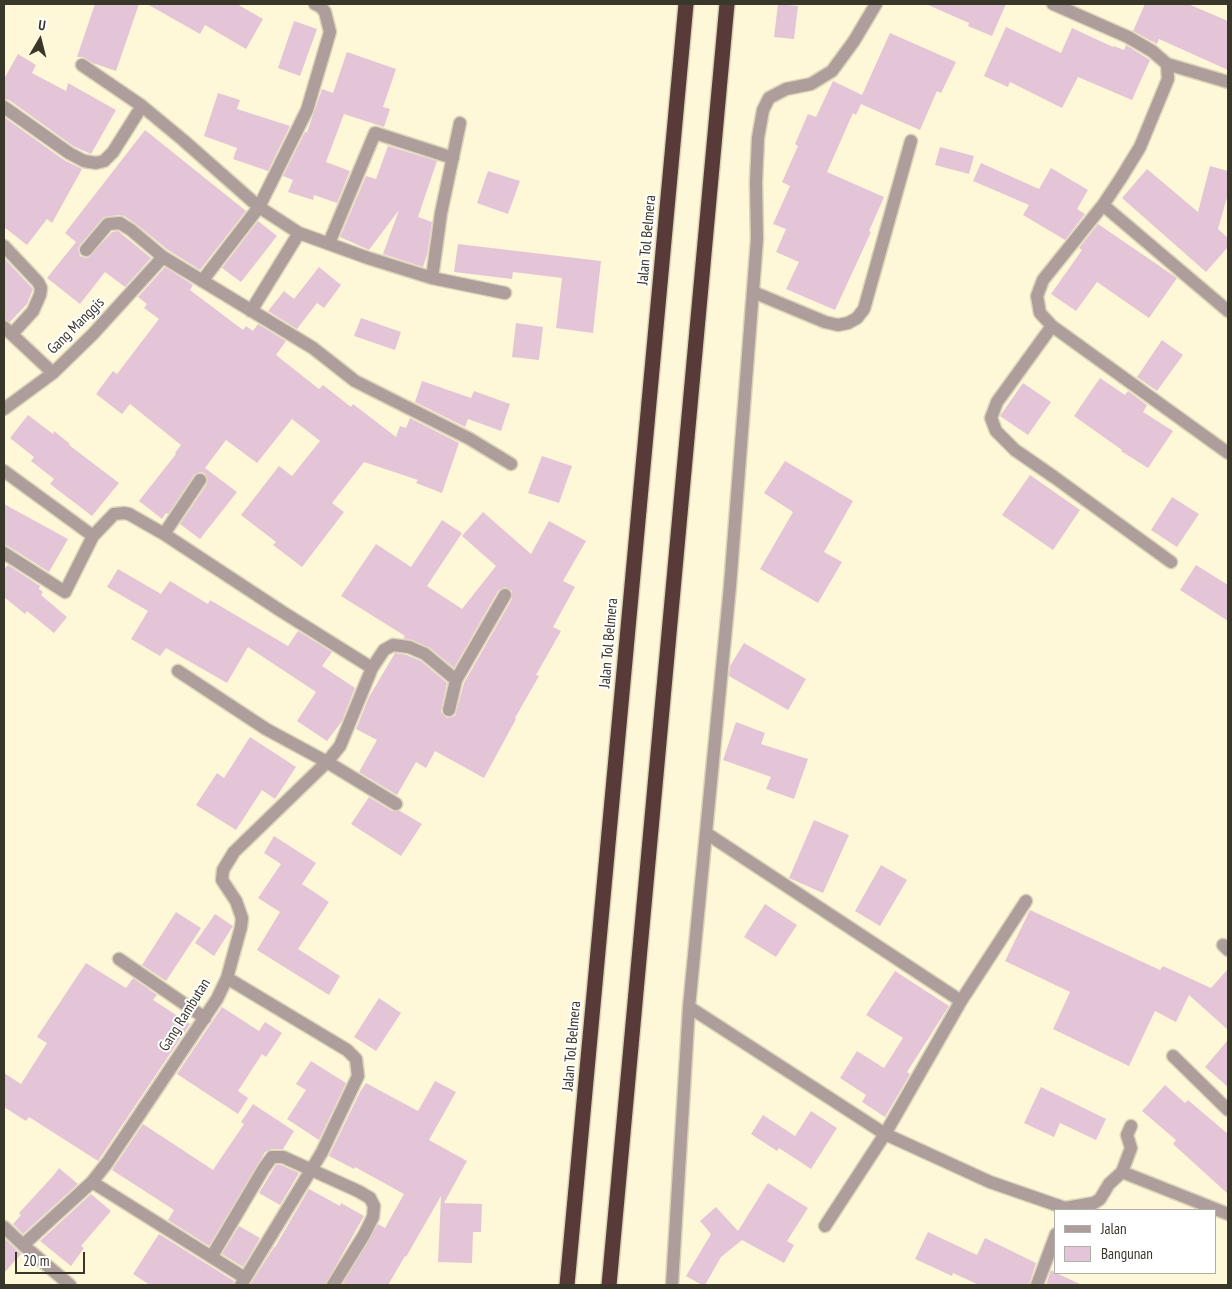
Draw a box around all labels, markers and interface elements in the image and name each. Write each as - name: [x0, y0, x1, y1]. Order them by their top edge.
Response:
- north arrow: [15, 15, 65, 65]
- text: U: [37, 16, 47, 35]
- street label: Jalan Tol Belmera: [634, 194, 660, 286]
- street label: Gang Manggis: [44, 294, 108, 358]
- street label: Jalan Tol Belmera: [596, 597, 622, 689]
- street label: Gang Rambutan: [156, 975, 214, 1055]
- street label: Jalan Tol Belmera: [559, 1000, 585, 1092]
- legend: [1054, 1209, 1217, 1274]
- text: Jalan: [1101, 1219, 1127, 1238]
- scale bar: [18, 1242, 88, 1274]
- text: Bangunan: [1101, 1244, 1153, 1263]
- text: 20 m: [23, 1251, 49, 1270]

